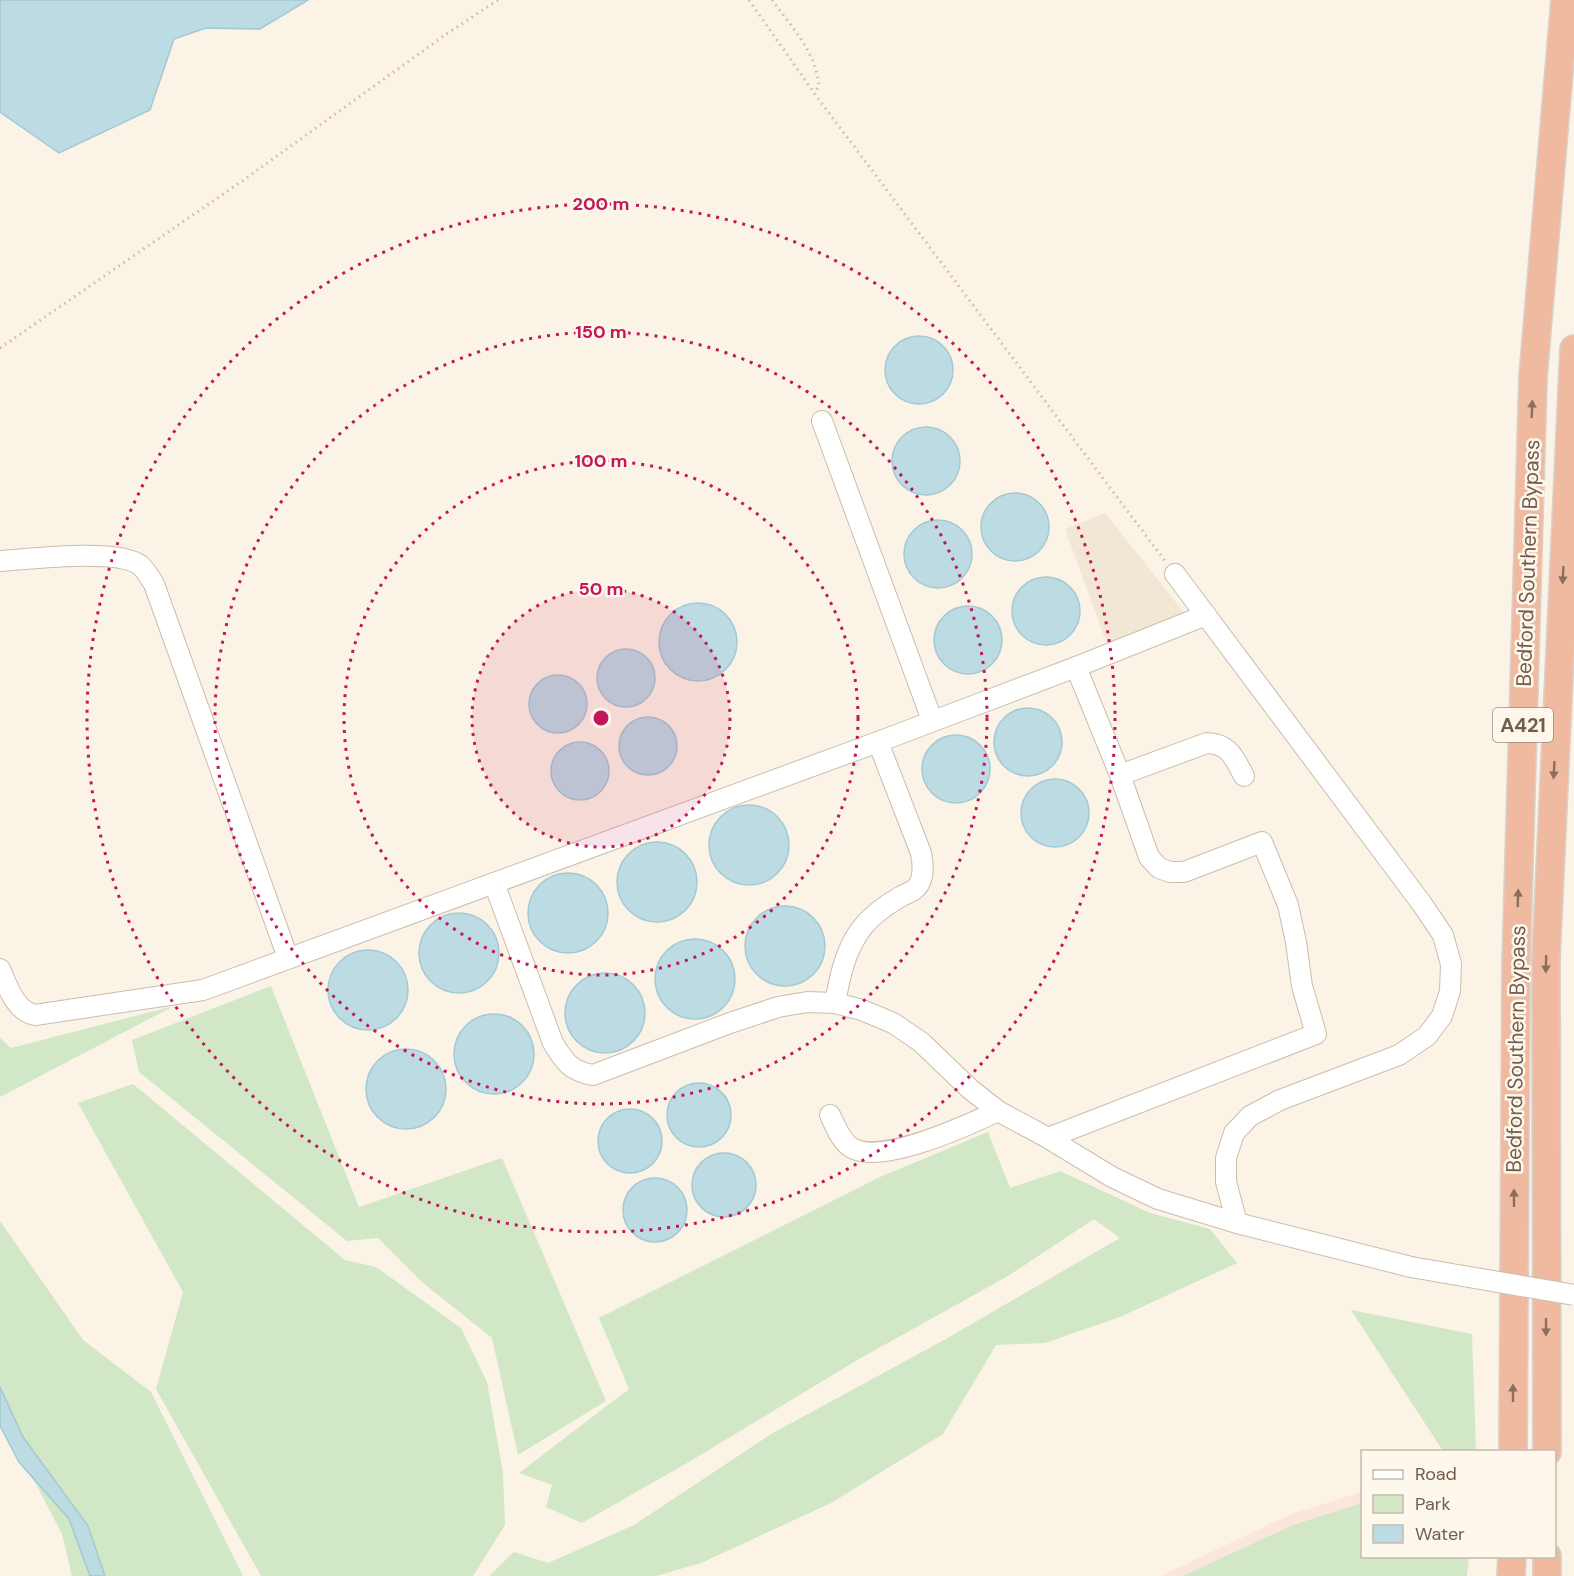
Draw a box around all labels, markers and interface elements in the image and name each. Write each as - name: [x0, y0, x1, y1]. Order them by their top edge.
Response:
- text: 200 m: [573, 192, 629, 216]
- text: 150 m: [575, 320, 627, 344]
- one-way arrow: [1527, 400, 1537, 419]
- street label: Bedford Southern Bypass: [1510, 439, 1546, 687]
- text: 100 m: [574, 449, 628, 473]
- one-way arrow: [1558, 565, 1567, 584]
- text: 50 m: [578, 577, 624, 601]
- centre of rings: [591, 708, 611, 728]
- road number: A421: [1493, 708, 1553, 742]
- one-way arrow: [1549, 760, 1559, 779]
- one-way arrow: [1513, 889, 1523, 908]
- street label: Bedford Southern Bypass: [1500, 925, 1532, 1173]
- one-way arrow: [1541, 955, 1551, 974]
- one-way arrow: [1509, 1189, 1519, 1208]
- one-way arrow: [1541, 1318, 1551, 1337]
- one-way arrow: [1508, 1384, 1518, 1403]
- legend: [1361, 1450, 1556, 1558]
- text: Road: [1415, 1462, 1457, 1486]
- text: Park: [1415, 1492, 1451, 1516]
- text: Water: [1415, 1522, 1465, 1546]

